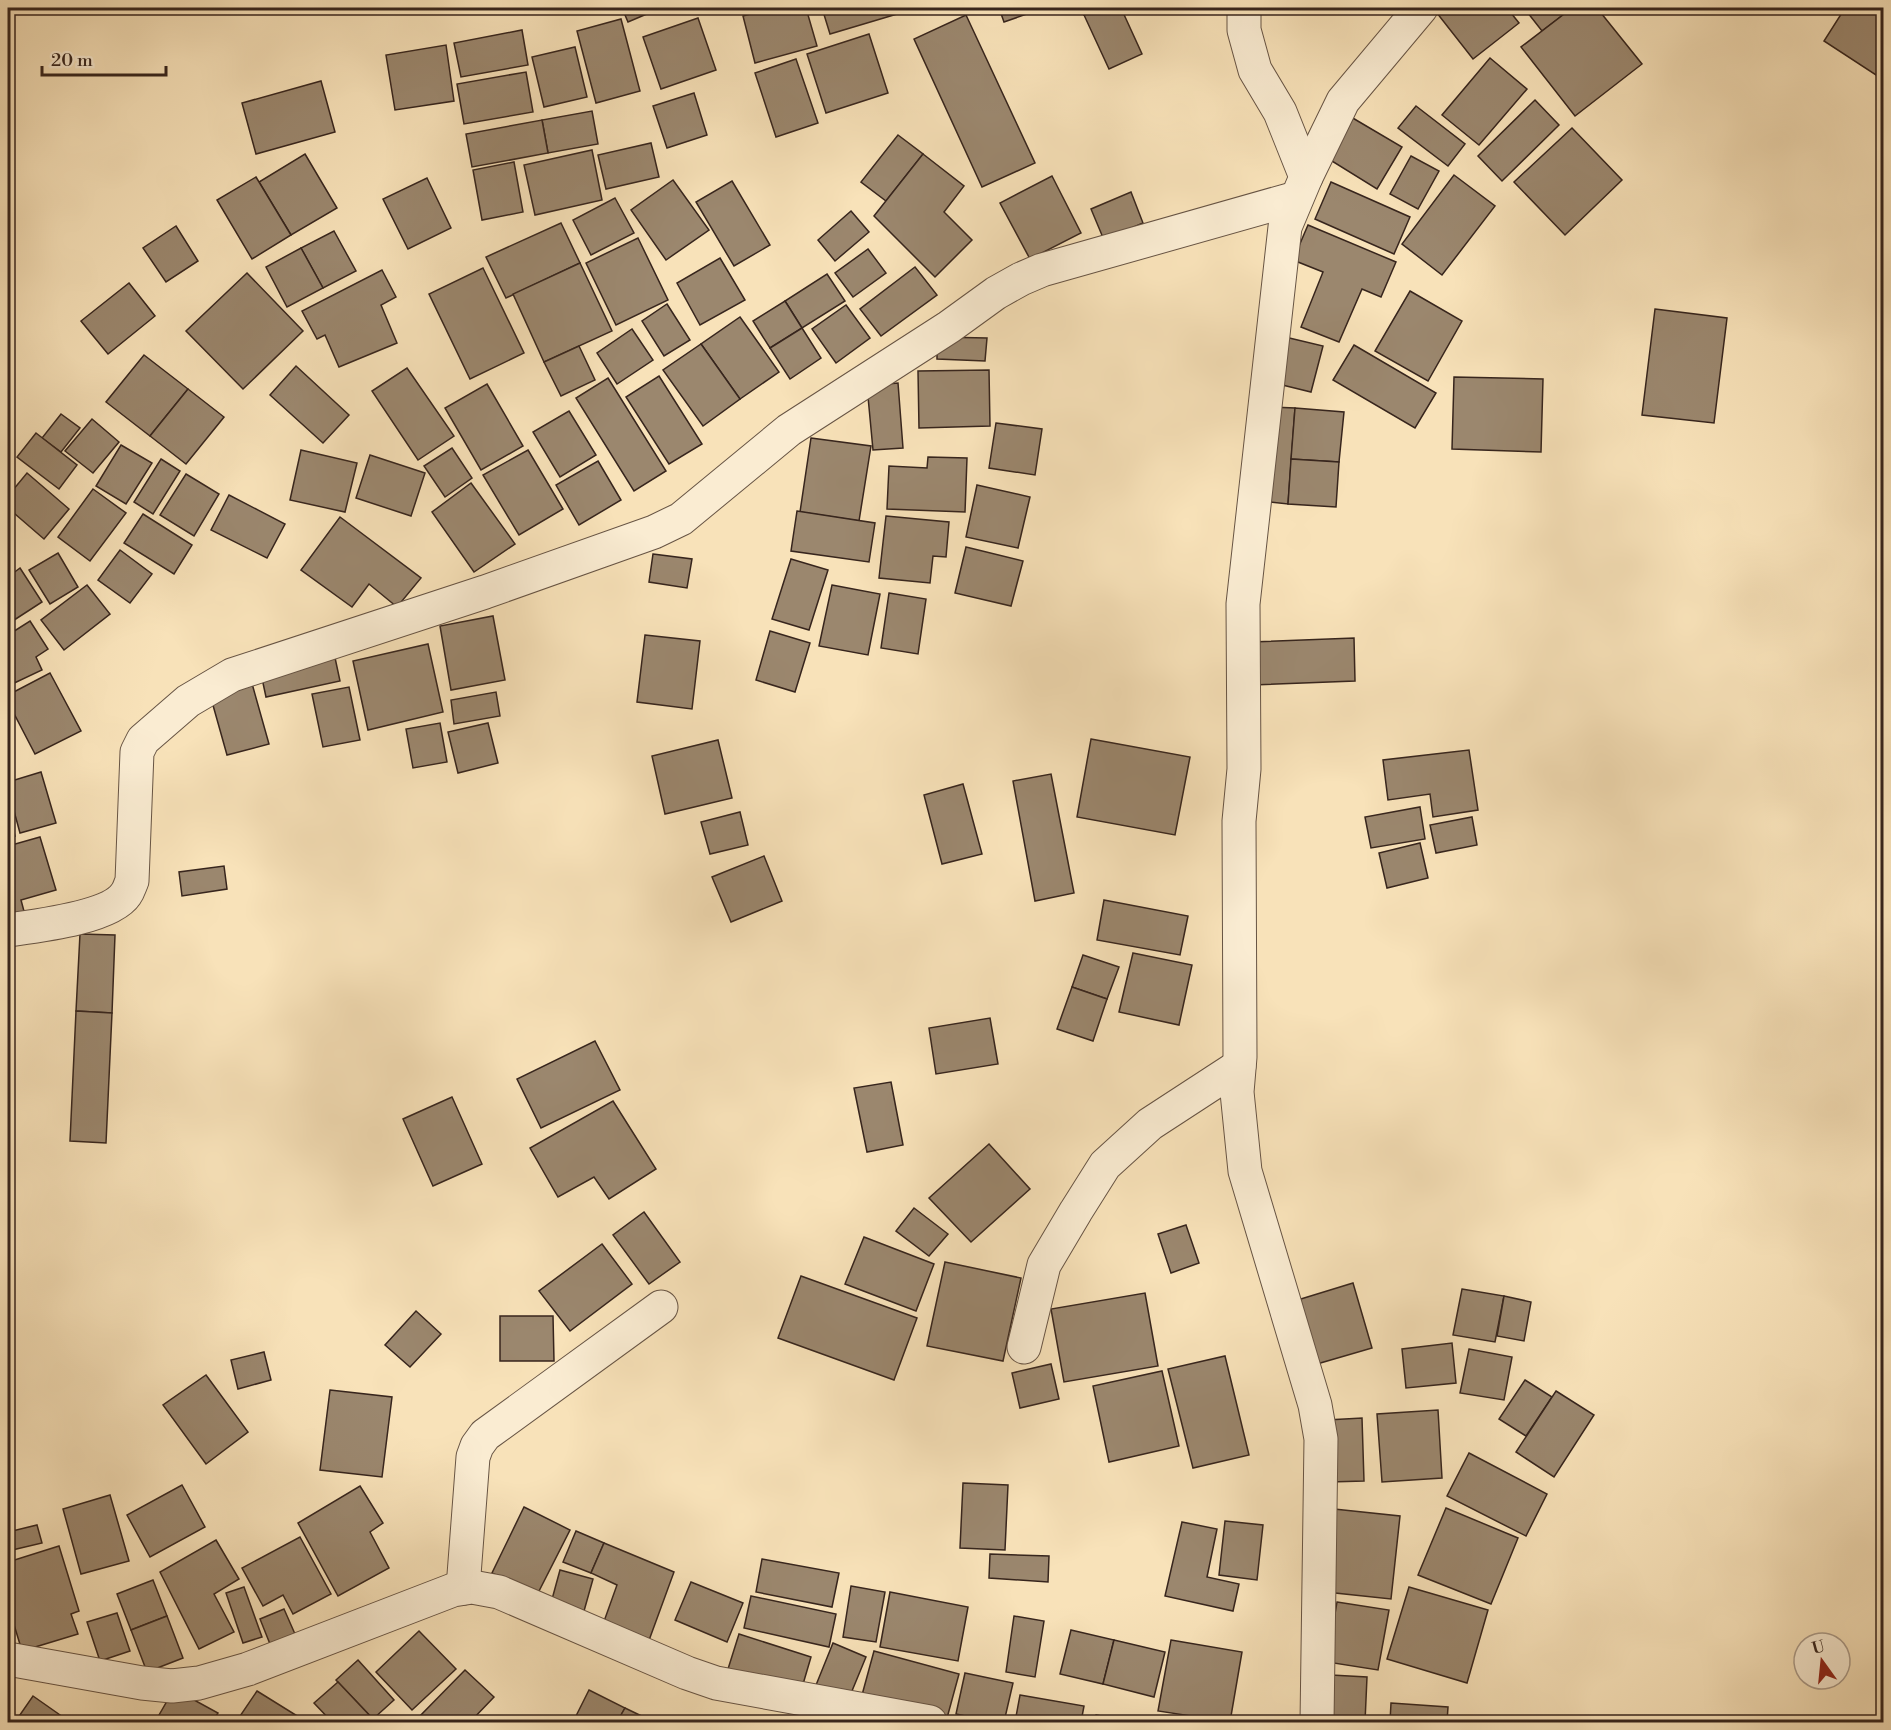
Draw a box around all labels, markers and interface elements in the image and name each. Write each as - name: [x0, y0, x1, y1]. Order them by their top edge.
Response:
- scale bar: [42, 39, 166, 77]
- text: 20 m: [51, 49, 93, 72]
- north arrow: [1792, 1631, 1852, 1691]
- text: U: [1810, 1636, 1828, 1659]

